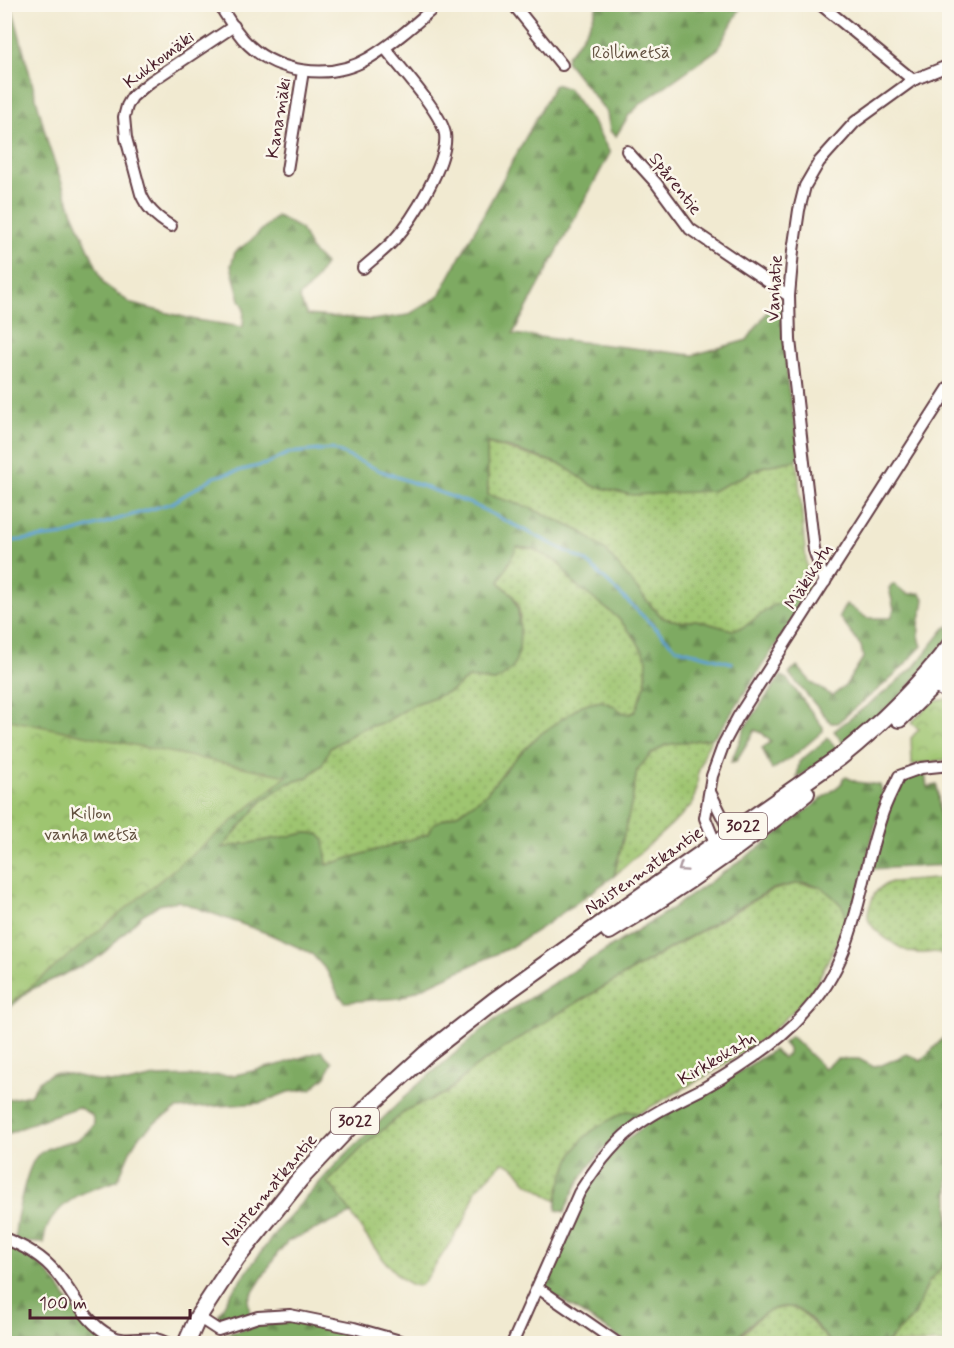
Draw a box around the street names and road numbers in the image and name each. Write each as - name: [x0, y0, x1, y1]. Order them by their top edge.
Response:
- street label: Kukkomäki: [119, 25, 199, 95]
- street label: Kanamäki: [261, 76, 297, 160]
- street label: Spårentie: [643, 148, 707, 220]
- street label: Vanhatie: [761, 254, 789, 322]
- street label: Mäkikatu: [779, 540, 839, 614]
- road number: 3022: [719, 813, 767, 839]
- street label: Naistenmatkantie: [580, 821, 708, 921]
- street label: Kirkkokatu: [674, 1026, 760, 1092]
- road number: 3022: [331, 1108, 379, 1134]
- street label: Naistenmatkantie: [215, 1129, 323, 1251]

